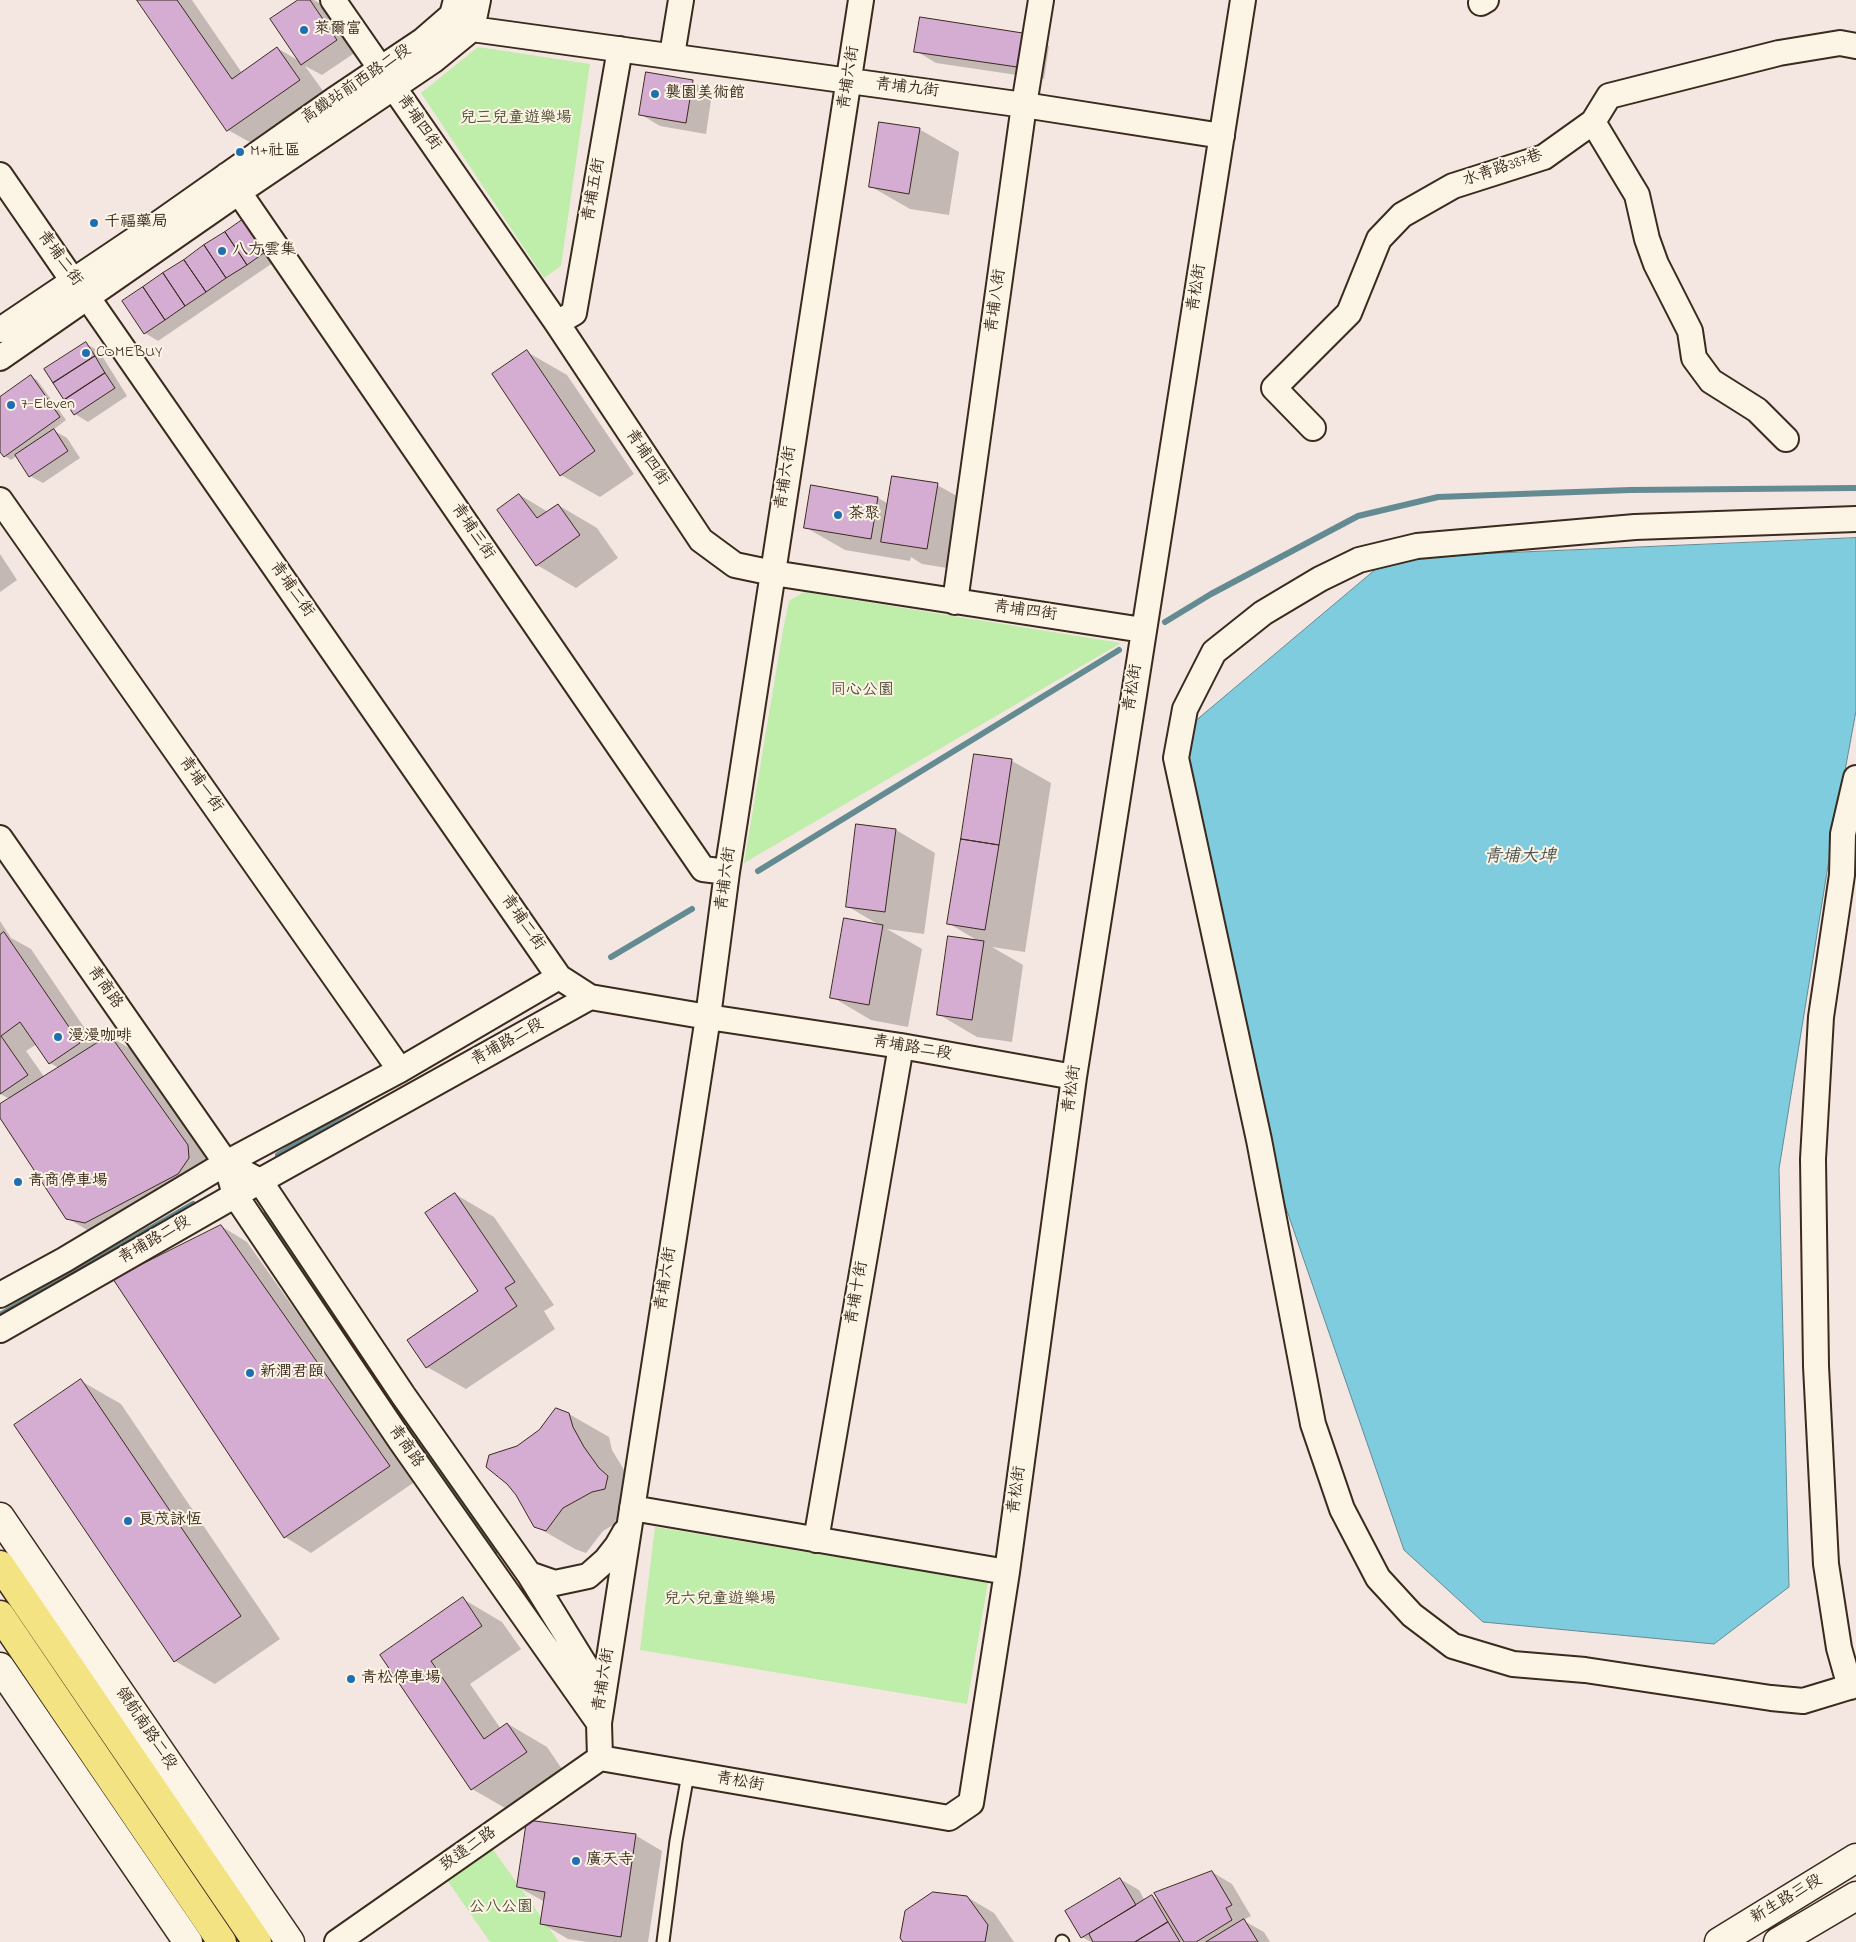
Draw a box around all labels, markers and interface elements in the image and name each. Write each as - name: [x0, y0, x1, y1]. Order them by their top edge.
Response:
- place label: 萊爾富: [314, 20, 362, 40]
- marker: 萊爾富: [298, 24, 310, 36]
- street label: 高鐵站前西路二段: [299, 41, 415, 129]
- street label: 青埔六街: [836, 45, 864, 111]
- street label: 青埔九街: [874, 76, 940, 102]
- place label: 襲園美術館: [665, 84, 745, 104]
- marker: 襲園美術館: [649, 88, 661, 100]
- street label: 青埔四街: [392, 91, 444, 155]
- park label: 兒三兒童遊樂場: [460, 109, 572, 129]
- place label: M+社區: [250, 142, 300, 162]
- marker: M+社區: [234, 146, 246, 158]
- street label: 水青路387巷: [1461, 146, 1545, 192]
- street label: 青埔五街: [580, 157, 610, 223]
- place label: 千福藥局: [104, 213, 168, 233]
- marker: 千福藥局: [88, 217, 100, 229]
- street label: 青埔二街: [32, 227, 86, 291]
- place label: 八方雲集: [232, 241, 296, 261]
- marker: 八方雲集: [216, 245, 228, 257]
- street label: 青松街: [1185, 263, 1211, 313]
- street label: 青埔八街: [983, 268, 1011, 334]
- place label: COMEBUY: [96, 343, 162, 363]
- marker: COMEBUY: [80, 347, 92, 359]
- place label: 7-Eleven: [21, 395, 75, 415]
- marker: 7-Eleven: [5, 399, 17, 411]
- street label: 青埔四街: [620, 426, 672, 490]
- street label: 青埔六街: [773, 445, 801, 511]
- street label: 青埔三街: [446, 500, 498, 564]
- place label: 茶聚: [848, 505, 880, 525]
- marker: 茶聚: [832, 509, 844, 521]
- street label: 青埔二街: [265, 558, 317, 622]
- street label: 青埔四街: [992, 598, 1058, 626]
- street label: 青松街: [1121, 663, 1147, 713]
- park label: 同心公園: [830, 681, 894, 701]
- street label: 青埔一街: [174, 753, 226, 817]
- street label: 青埔六街: [713, 846, 741, 912]
- water label: 青埔大埤: [1484, 847, 1556, 869]
- street label: 青埔二街: [496, 891, 548, 955]
- street label: 青商路: [82, 963, 126, 1013]
- street label: 青埔路二段: [468, 1015, 548, 1071]
- place label: 漫漫咖啡: [68, 1027, 132, 1047]
- marker: 漫漫咖啡: [52, 1031, 64, 1043]
- street label: 青埔路二段: [871, 1033, 953, 1065]
- street label: 青松街: [1060, 1064, 1086, 1114]
- place label: 青商停車場: [28, 1172, 108, 1192]
- marker: 青商停車場: [12, 1176, 24, 1188]
- street label: 青埔路二段: [116, 1213, 194, 1269]
- street label: 青埔六街: [653, 1246, 681, 1312]
- street label: 青埔十街: [843, 1260, 873, 1326]
- place label: 新潤君頤: [260, 1363, 324, 1383]
- marker: 新潤君頤: [244, 1367, 256, 1379]
- street label: 青商路: [383, 1422, 427, 1472]
- street label: 青松街: [1005, 1465, 1031, 1515]
- place label: 良茂詠恆: [138, 1511, 202, 1531]
- marker: 良茂詠恆: [122, 1515, 134, 1527]
- park label: 兒六兒童遊樂場: [664, 1590, 776, 1610]
- street label: 青埔六街: [591, 1647, 619, 1713]
- place label: 青松停車場: [361, 1669, 441, 1689]
- marker: 青松停車場: [345, 1673, 357, 1685]
- street label: 領航南路二段: [110, 1684, 180, 1774]
- street label: 青松街: [715, 1769, 765, 1797]
- street label: 致遠二路: [437, 1824, 501, 1876]
- place label: 廣天寺: [586, 1851, 634, 1871]
- marker: 廣天寺: [570, 1855, 582, 1867]
- street label: 新生路三段: [1748, 1871, 1826, 1929]
- park label: 公八公園: [469, 1898, 533, 1918]

